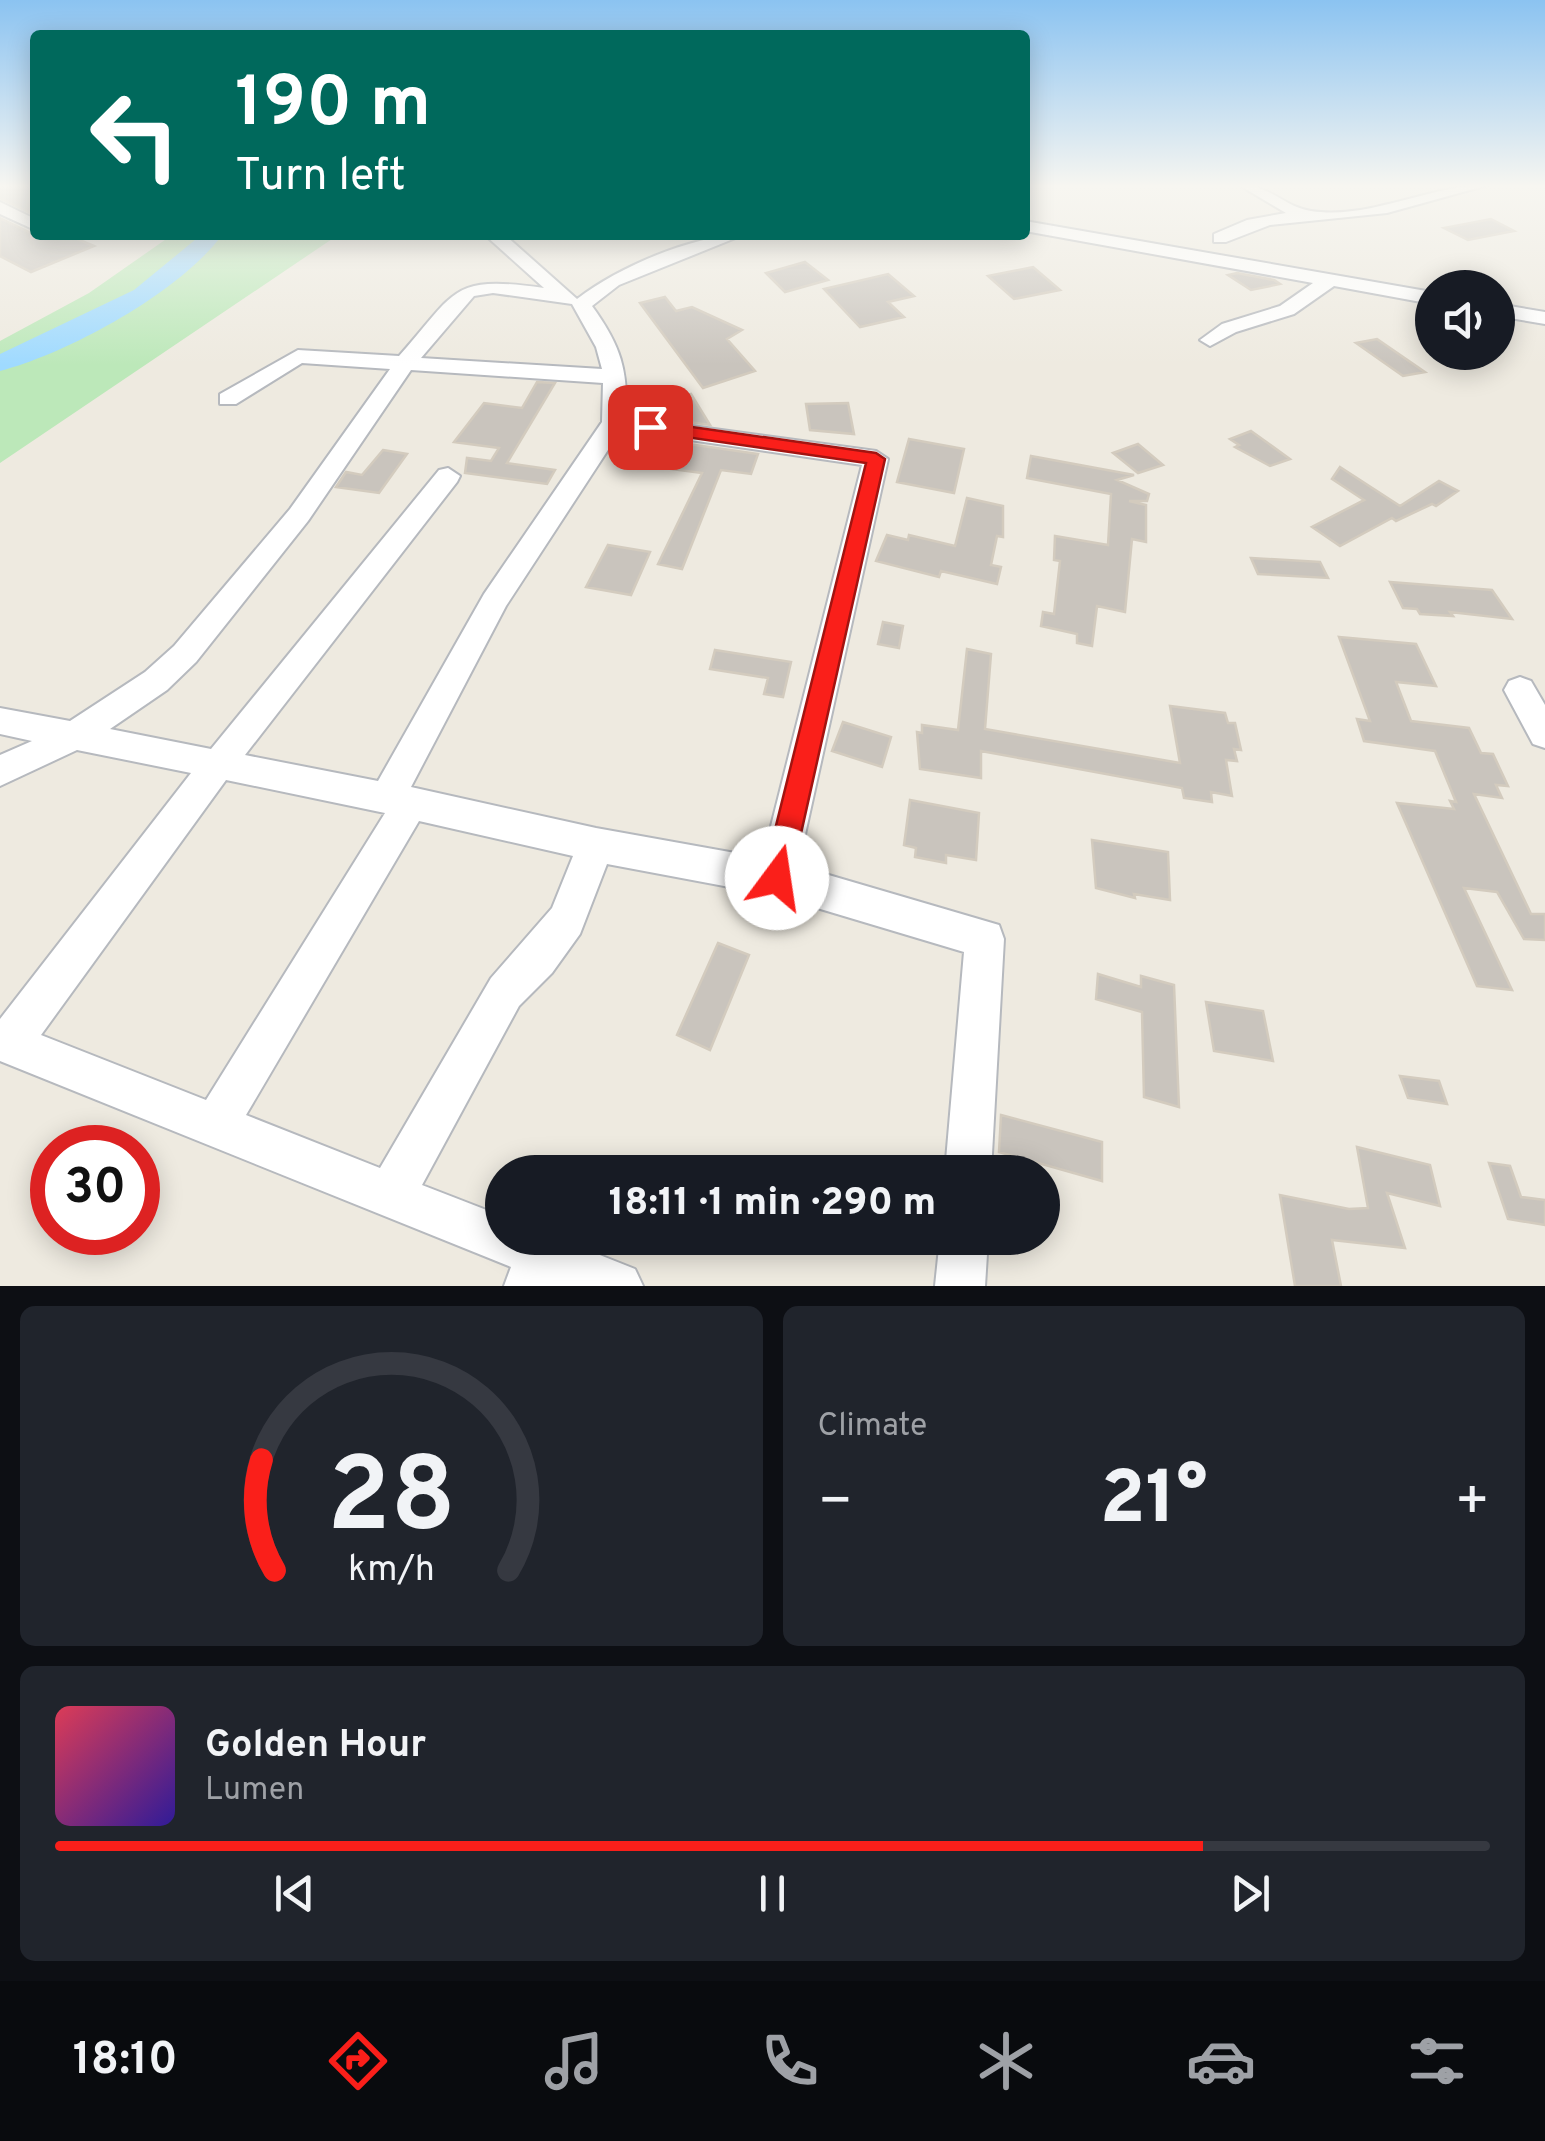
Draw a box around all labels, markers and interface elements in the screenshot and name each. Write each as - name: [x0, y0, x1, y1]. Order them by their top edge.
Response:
- text: 190 m: [235, 62, 431, 151]
- icon: left: [70, 70, 200, 200]
- text: Turn left: [235, 149, 406, 206]
- map controls: [1415, 270, 1515, 370]
- button: sound: [1415, 270, 1515, 370]
- pin: [608, 385, 693, 470]
- icon: arrive: [623, 400, 678, 455]
- position arrow: [725, 826, 829, 930]
- speed limit sign: 30: [30, 1125, 160, 1255]
- text: 18:11 · 1 min · 290 m: [609, 1180, 936, 1229]
- text: Climate: [818, 1407, 927, 1447]
- text: 28: [327, 1436, 456, 1568]
- text: 21°: [1100, 1455, 1208, 1550]
- text: −: [818, 1469, 853, 1539]
- text: +: [1455, 1469, 1490, 1539]
- text: km/h: [348, 1548, 435, 1594]
- text: Golden Hour: [205, 1722, 426, 1771]
- text: Lumen: [205, 1771, 304, 1811]
- icon: previous: [267, 1866, 322, 1921]
- icon: pause: [745, 1866, 800, 1921]
- icon: next: [1223, 1866, 1278, 1921]
- icon: directions: [323, 2026, 393, 2096]
- icon: music: [539, 2026, 609, 2096]
- icon: phone: [755, 2026, 825, 2096]
- icon: climate: [971, 2026, 1041, 2096]
- icon: car: [1186, 2026, 1256, 2096]
- icon: filters: [1402, 2026, 1472, 2096]
- text: 18:10: [73, 2033, 178, 2090]

